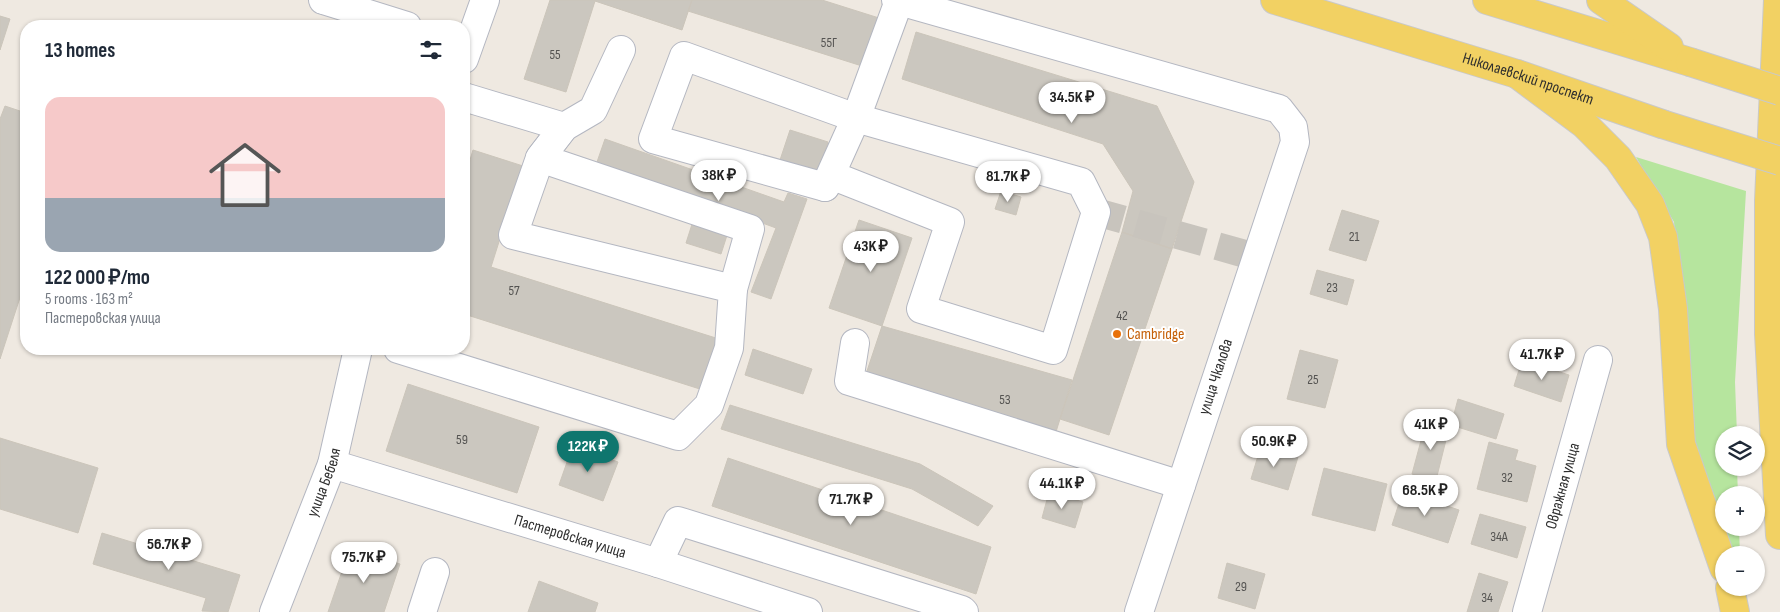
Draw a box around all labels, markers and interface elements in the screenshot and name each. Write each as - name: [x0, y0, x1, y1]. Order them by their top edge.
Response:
- house number: 55Г: [821, 34, 837, 51]
- icon: filters: [417, 36, 445, 64]
- text: 13 homes: [45, 38, 115, 63]
- house number: 55: [549, 46, 561, 63]
- street label: Николаевский проспект: [1460, 48, 1596, 109]
- pin: 34.5K ₽: [1026, 82, 1118, 124]
- text: 34.5K ₽: [1050, 88, 1095, 107]
- icon: home: [200, 130, 290, 220]
- pin: 38K ₽: [684, 160, 754, 202]
- pin: 81.7K ₽: [962, 160, 1054, 203]
- text: 38K ₽: [702, 166, 736, 185]
- text: 81.7K ₽: [986, 167, 1030, 186]
- house number: 21: [1349, 228, 1359, 245]
- pin: 43K ₽: [836, 230, 906, 273]
- text: 43K ₽: [854, 237, 888, 256]
- text: 122 000 ₽/mo: [45, 265, 150, 290]
- house number: 23: [1326, 279, 1338, 296]
- house number: 57: [508, 282, 520, 299]
- text: 5 rooms · 163 m²: [45, 290, 133, 309]
- house number: 42: [1116, 307, 1128, 324]
- text: Пастеровская улица: [45, 309, 161, 328]
- place label: Cambridge: [1127, 325, 1185, 344]
- marker: Cambridge: [1111, 328, 1123, 340]
- street label: улица Чкалова: [1195, 337, 1237, 417]
- pin: 41.7K ₽: [1496, 338, 1588, 381]
- text: 41.7K ₽: [1520, 345, 1564, 364]
- house number: 25: [1307, 371, 1319, 388]
- house number: 53: [999, 391, 1011, 408]
- pin: 41K ₽: [1396, 408, 1466, 451]
- text: 41K ₽: [1414, 415, 1448, 434]
- pin: 50.9K ₽: [1228, 426, 1320, 468]
- map controls: [1715, 426, 1765, 596]
- button: layers: [1715, 426, 1765, 476]
- pin: 122K ₽: [547, 430, 629, 473]
- house number: 59: [456, 431, 468, 448]
- text: 50.9K ₽: [1252, 432, 1296, 451]
- text: 122K ₽: [568, 437, 608, 456]
- street label: Овражная улица: [1541, 441, 1584, 531]
- street label: улица Бебеля: [303, 446, 345, 520]
- pin: 44.1K ₽: [1016, 468, 1108, 510]
- house number: 32: [1501, 469, 1513, 486]
- text: 44.1K ₽: [1040, 474, 1084, 493]
- pin: 68.5K ₽: [1379, 474, 1471, 517]
- text: 68.5K ₽: [1402, 481, 1448, 500]
- pin: 71.7K ₽: [805, 484, 897, 526]
- button: +: [1715, 486, 1765, 536]
- text: 71.7K ₽: [829, 490, 873, 509]
- street label: Пастеровская улица: [512, 510, 628, 562]
- pin: 56.7K ₽: [123, 528, 215, 571]
- house number: 34А: [1490, 528, 1509, 545]
- text: 56.7K ₽: [147, 535, 191, 554]
- pin: 75.7K ₽: [318, 542, 410, 584]
- button: −: [1715, 546, 1765, 596]
- text: 75.7K ₽: [342, 548, 386, 567]
- house number: 29: [1235, 578, 1247, 595]
- house number: 34: [1481, 589, 1493, 606]

